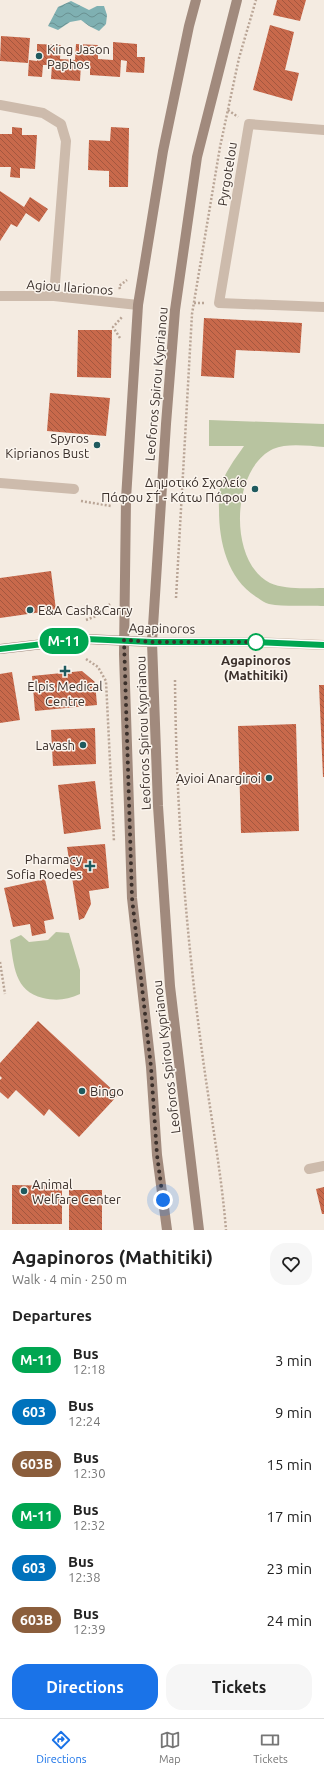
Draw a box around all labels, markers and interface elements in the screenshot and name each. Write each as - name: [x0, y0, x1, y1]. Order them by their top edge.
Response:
- place label: King Jason Paphos: [47, 42, 110, 71]
- marker: King Jason Paphos: [34, 51, 44, 61]
- street label: Pyrgotelou: [215, 141, 239, 207]
- street label: Agiou Ilarionos: [26, 277, 114, 297]
- street label: Leoforos Spirou Kyprianou: [142, 306, 170, 462]
- place label: Spyros Kiprianos Bust: [5, 431, 89, 460]
- marker: Spyros Kiprianos Bust: [92, 440, 102, 450]
- place label: Δημοτικό Σχολείο Πάφου ΣΤ΄ - Κάτω Πάφου: [101, 475, 247, 504]
- marker: Δημοτικό Σχολείο Πάφου ΣΤ΄ - Κάτω Πάφου: [250, 484, 260, 494]
- place label: E&A Cash&Carry: [38, 603, 133, 617]
- marker: E&A Cash&Carry: [25, 605, 35, 615]
- street label: Agapinoros: [129, 620, 196, 636]
- line badge: M-11: [36, 628, 92, 654]
- text: M-11: [48, 633, 80, 649]
- marker: Agapinoros (Mathitiki): [247, 633, 265, 651]
- place label: Agapinoros (Mathitiki): [221, 653, 291, 683]
- street label: Leoforos Spirou Kyprianou: [133, 656, 153, 810]
- marker: Elpis Medical Centre: [59, 665, 71, 677]
- place label: Elpis Medical Centre: [27, 679, 103, 708]
- place label: Lavash: [36, 738, 75, 752]
- marker: Lavash: [78, 740, 88, 750]
- place label: Ayioi Anargiroi: [176, 771, 261, 785]
- marker: Ayioi Anargiroi: [264, 773, 274, 783]
- place label: Pharmacy Sofia Roedes: [7, 852, 82, 881]
- marker: Pharmacy Sofia Roedes: [85, 861, 95, 871]
- street label: Leoforos Spirou Kyprianou: [150, 979, 182, 1135]
- place label: Bingo: [90, 1084, 124, 1098]
- marker: Bingo: [77, 1086, 87, 1096]
- place label: Animal Welfare Center: [32, 1177, 121, 1206]
- marker: Animal Welfare Center: [19, 1186, 29, 1196]
- your location: [153, 1190, 173, 1210]
- button: heart: [270, 1243, 312, 1285]
- text: Agapinoros (Mathitiki): [12, 1246, 213, 1268]
- text: Walk · 4 min · 250 m: [12, 1272, 127, 1286]
- text: Departures: [12, 1307, 92, 1324]
- text: Bus: [73, 1345, 99, 1362]
- text: M-11: [20, 1352, 53, 1368]
- text: 3 min: [275, 1352, 312, 1369]
- text: 12:18: [73, 1362, 105, 1376]
- text: Bus: [68, 1397, 94, 1414]
- text: 603: [22, 1404, 46, 1420]
- text: 9 min: [275, 1404, 312, 1421]
- text: 12:24: [68, 1414, 101, 1428]
- text: Bus: [73, 1449, 99, 1466]
- text: 603B: [20, 1456, 53, 1472]
- text: 15 min: [266, 1456, 312, 1473]
- text: 12:30: [73, 1466, 106, 1480]
- text: Bus: [73, 1501, 99, 1518]
- text: M-11: [20, 1508, 53, 1524]
- text: 17 min: [266, 1508, 312, 1525]
- text: 12:32: [73, 1518, 105, 1532]
- text: Bus: [68, 1553, 94, 1570]
- text: 603: [22, 1560, 46, 1576]
- text: 23 min: [266, 1560, 312, 1577]
- text: 12:38: [68, 1570, 101, 1584]
- text: Bus: [73, 1605, 99, 1622]
- text: 603B: [20, 1612, 53, 1628]
- text: 24 min: [266, 1612, 312, 1629]
- text: 12:39: [73, 1622, 106, 1636]
- button: Directions: [12, 1664, 158, 1710]
- button: Tickets: [166, 1664, 312, 1710]
- tab: Directions: [36, 1729, 86, 1765]
- tab: Map: [159, 1729, 181, 1765]
- tab: Tickets: [253, 1729, 288, 1765]

